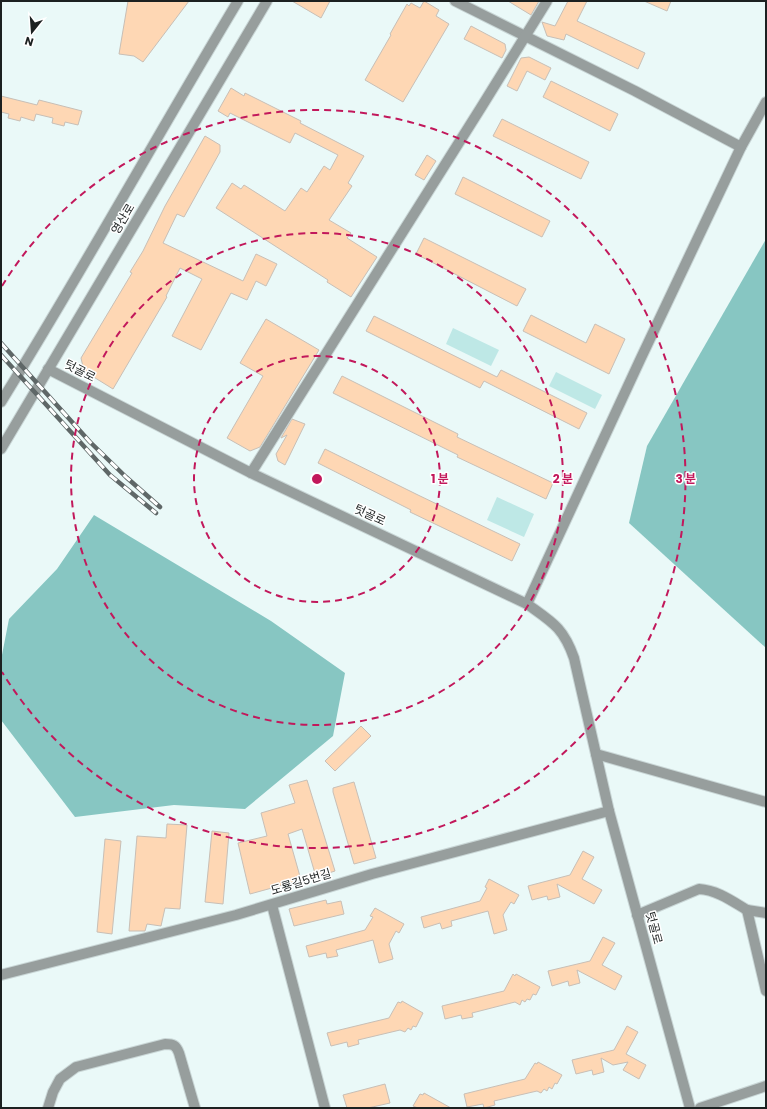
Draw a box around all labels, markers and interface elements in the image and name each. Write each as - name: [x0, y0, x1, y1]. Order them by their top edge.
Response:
- north arrow: [12, 12, 52, 52]
- text: N: [23, 33, 35, 50]
- street label: 영산로: [107, 200, 138, 237]
- street label: 텃골로: [62, 355, 99, 386]
- text: 1 분: [431, 470, 449, 487]
- text: 2 분: [553, 470, 573, 487]
- text: 3 분: [676, 470, 696, 487]
- centre of rings: [310, 472, 324, 486]
- street label: 텃골로: [352, 500, 389, 529]
- street label: 도룡길5번길: [268, 864, 333, 899]
- street label: 텃골로: [642, 910, 667, 946]

